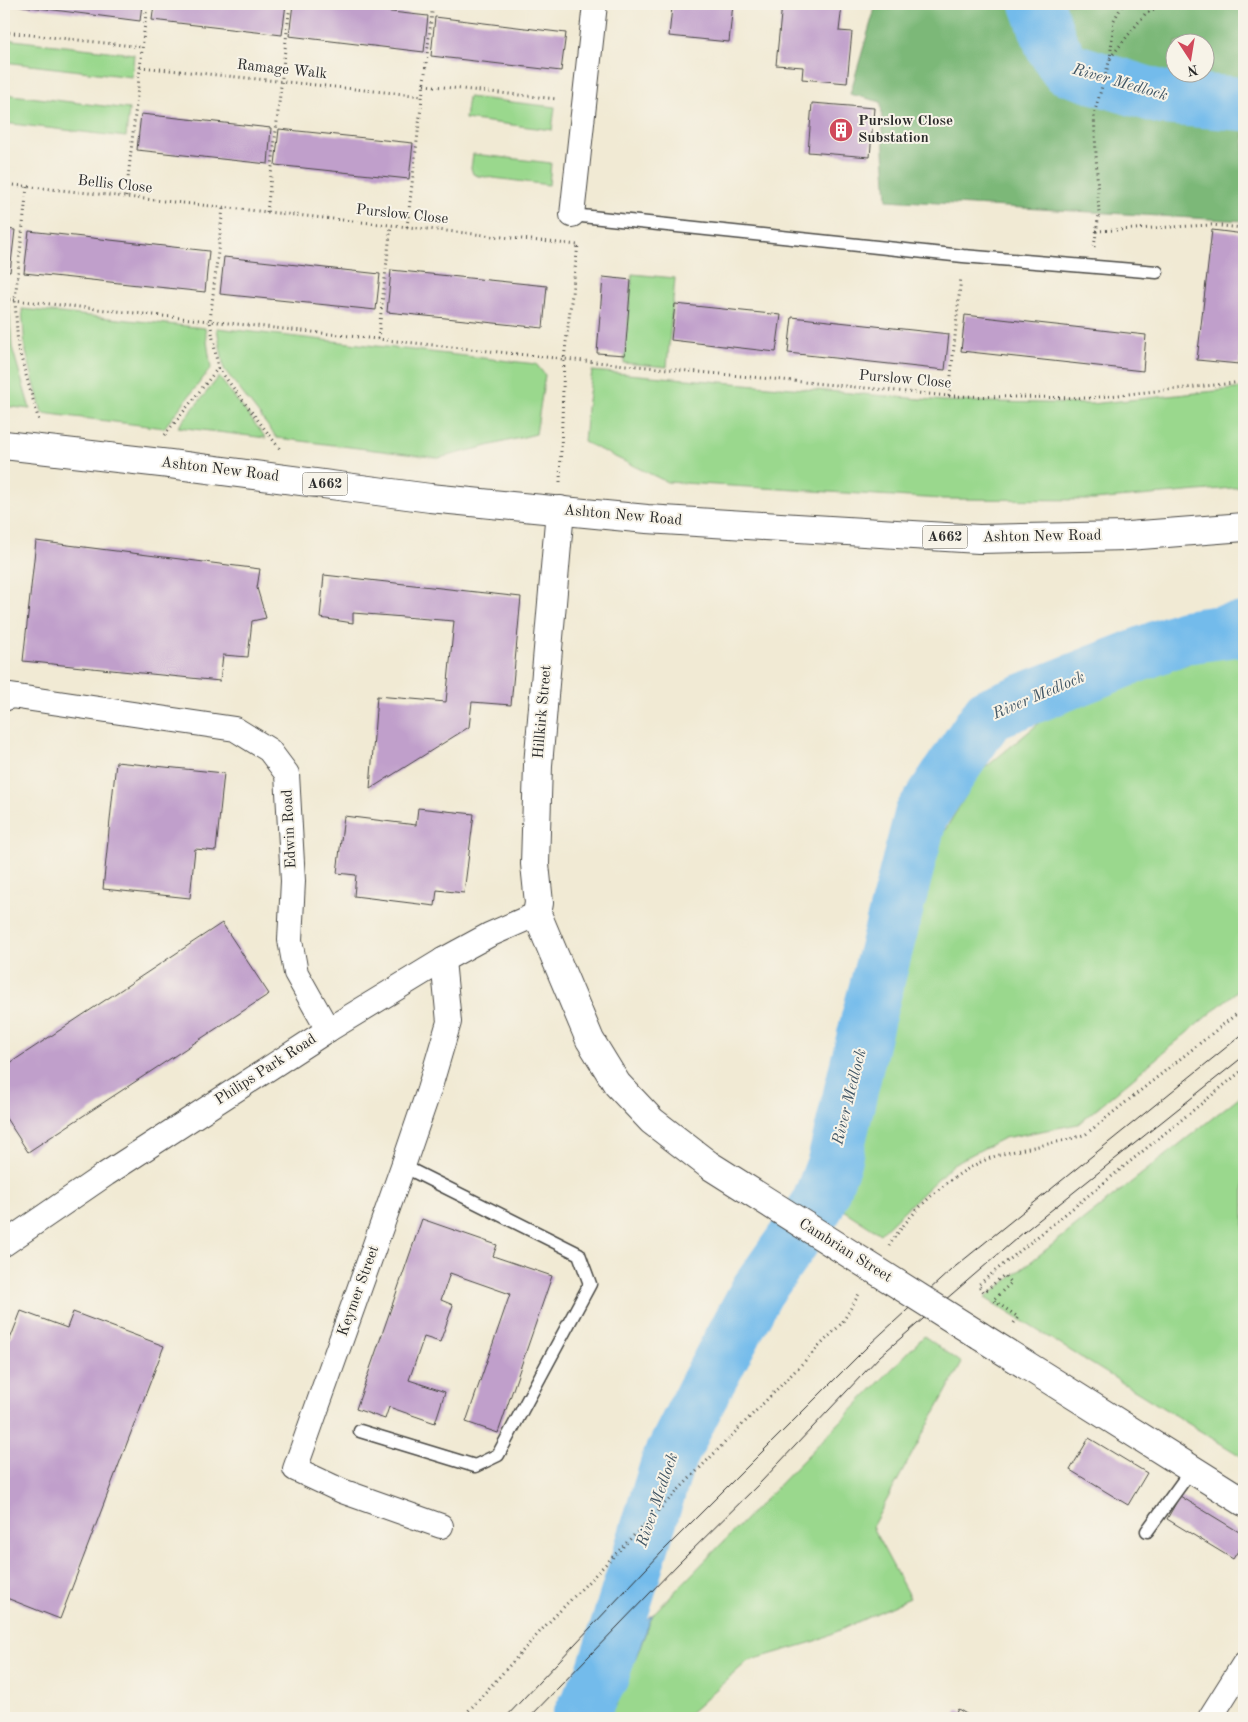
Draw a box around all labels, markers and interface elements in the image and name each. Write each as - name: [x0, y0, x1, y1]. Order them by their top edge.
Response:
- north arrow: [1166, 32, 1216, 82]
- street label: Ramage Walk: [236, 58, 328, 82]
- water label: River Medlock: [1070, 61, 1170, 104]
- text: N: [1186, 62, 1199, 78]
- place label: Purslow Close Substation: [858, 114, 953, 146]
- building icon: Purslow Close Substation: [828, 117, 854, 143]
- street label: Bellis Close: [77, 174, 153, 196]
- street label: Purslow Close: [355, 203, 449, 227]
- street label: Purslow Close: [858, 368, 952, 392]
- street label: Ashton New Road: [160, 455, 280, 485]
- road number: A662: [302, 472, 348, 496]
- street label: Ashton New Road: [563, 503, 683, 529]
- road number: A662: [922, 526, 968, 548]
- street label: Ashton New Road: [982, 528, 1102, 546]
- street label: Hillkirk Street: [531, 665, 555, 759]
- water label: River Medlock: [990, 669, 1088, 723]
- street label: Edwin Road: [280, 789, 300, 869]
- street label: Philips Park Road: [213, 1032, 320, 1108]
- water label: River Medlock: [830, 1047, 870, 1148]
- street label: Cambrian Street: [796, 1216, 894, 1286]
- street label: Keymer Street: [336, 1244, 382, 1338]
- water label: River Medlock: [634, 1451, 682, 1550]

